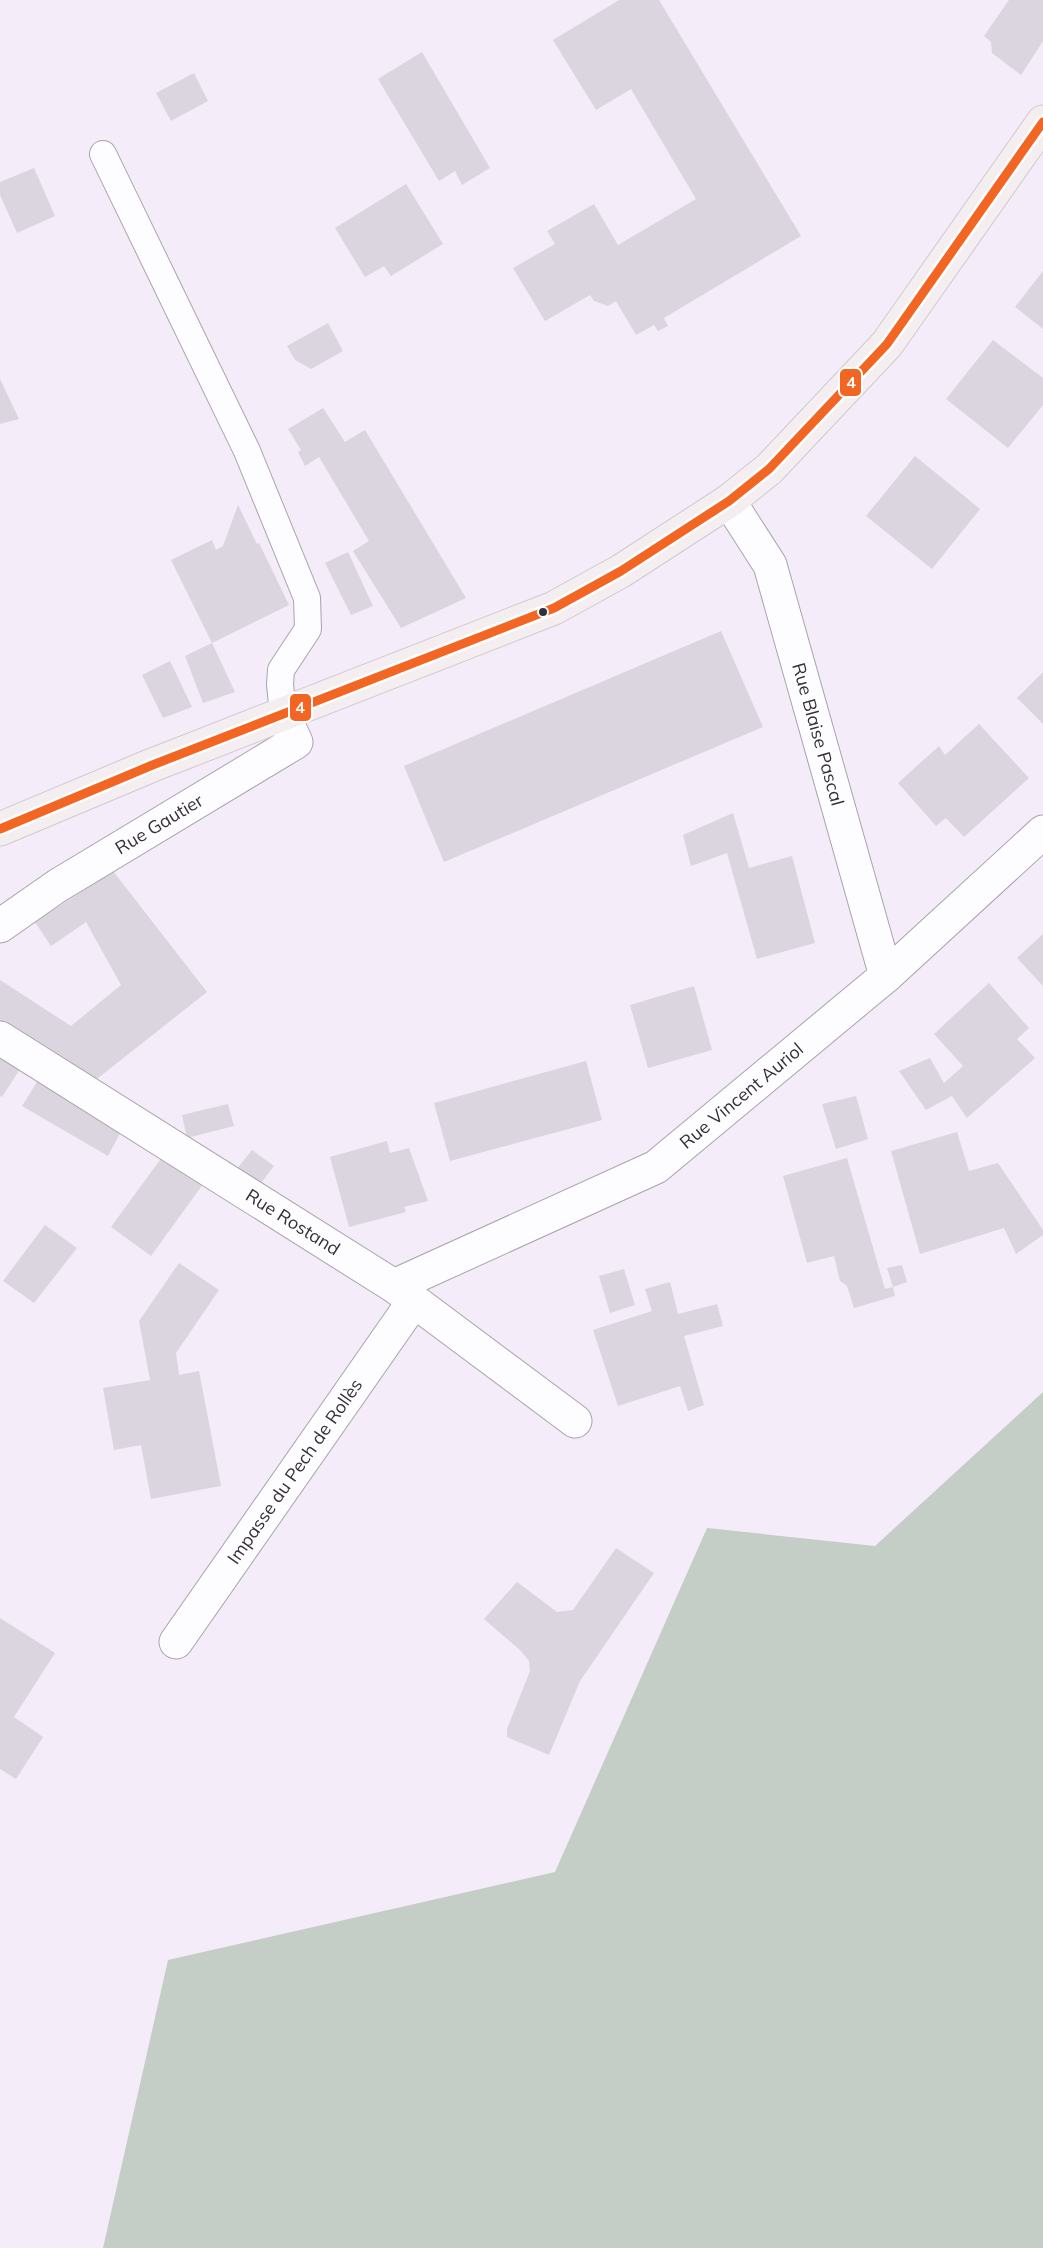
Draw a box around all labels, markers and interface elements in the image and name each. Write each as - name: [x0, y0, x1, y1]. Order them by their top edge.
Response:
- line badge: 4: [839, 368, 862, 397]
- text: 4: [846, 372, 856, 392]
- unlabelled marker: [537, 606, 549, 618]
- street label: Rue Blaise Pascal: [787, 660, 849, 808]
- line badge: 4: [289, 693, 312, 722]
- text: 4: [295, 697, 305, 717]
- street label: Rue Gautier: [111, 788, 208, 859]
- street label: Rue Vincent Auriol: [675, 1038, 808, 1154]
- street label: Rue Rostand: [242, 1184, 345, 1260]
- street label: Impasse du Pech de Rollès: [222, 1374, 367, 1568]

